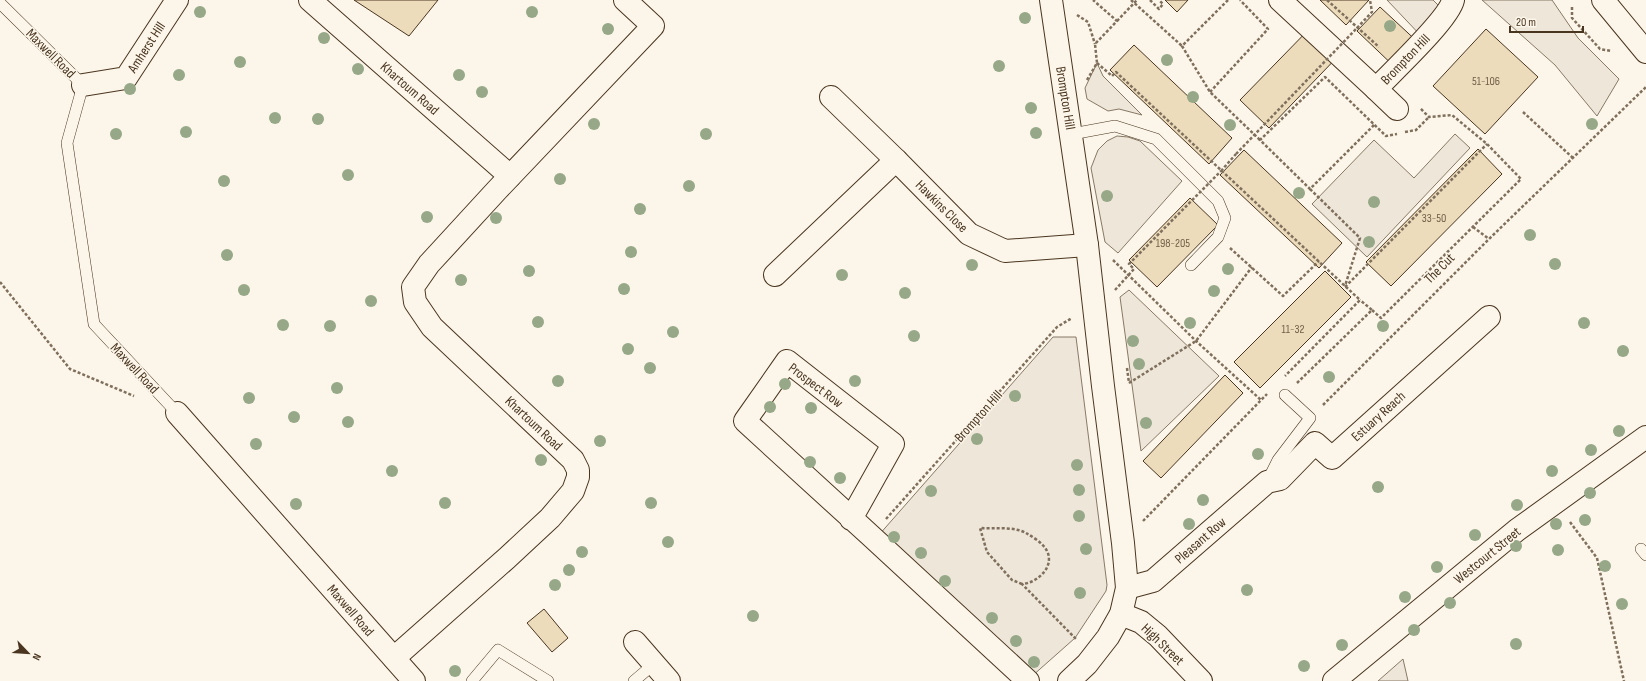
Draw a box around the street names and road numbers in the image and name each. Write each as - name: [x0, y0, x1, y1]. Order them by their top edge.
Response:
- street label: Amherst Hill: [123, 19, 169, 77]
- street label: Maxwell Road: [22, 25, 79, 82]
- street label: Brompton Hill: [1377, 31, 1434, 88]
- street label: Khartoum Road: [377, 58, 443, 119]
- street label: Brompton Hill: [1052, 65, 1079, 131]
- street label: Hawkins Close: [912, 177, 971, 236]
- street label: The Cut: [1421, 250, 1458, 287]
- street label: Maxwell Road: [107, 339, 162, 397]
- street label: Prospect Row: [785, 359, 846, 411]
- street label: Brompton Hill: [951, 387, 1006, 446]
- street label: Estuary Reach: [1348, 388, 1409, 445]
- street label: Khartoum Road: [501, 392, 566, 454]
- street label: Pleasant Row: [1171, 513, 1230, 567]
- street label: Westcourt Street: [1450, 523, 1524, 588]
- street label: Maxwell Road: [323, 581, 378, 640]
- street label: High Street: [1138, 620, 1188, 669]

